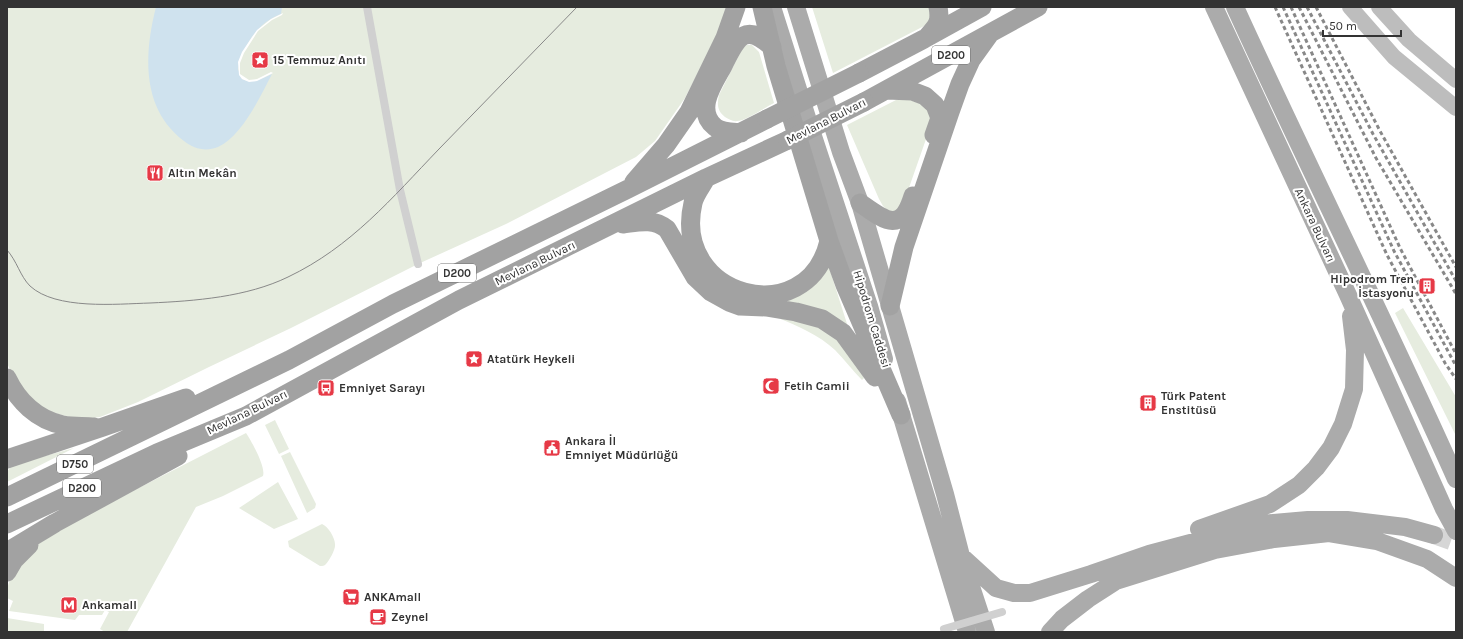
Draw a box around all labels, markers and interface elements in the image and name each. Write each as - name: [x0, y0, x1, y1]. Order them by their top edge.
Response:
- scale bar: [1323, 12, 1401, 38]
- text: 50 m: [1329, 19, 1357, 33]
- road number: D200: [932, 46, 970, 64]
- place icon: 15 Temmuz Anıtı: [250, 50, 270, 70]
- place label: 15 Temmuz Anıtı: [273, 53, 366, 67]
- street label: Mevlana Bulvarı: [784, 95, 868, 147]
- restaurant icon: Altın Mekân: [145, 163, 165, 183]
- place label: Altın Mekân: [168, 166, 237, 180]
- street label: Ankara Bulvarı: [1292, 186, 1338, 264]
- street label: Mevlana Bulvarı: [493, 237, 577, 289]
- road number: D200: [438, 264, 476, 282]
- street label: Hipodrom Caddesi: [850, 268, 894, 370]
- place label: Hipodrom Tren İstasyonu: [1330, 272, 1414, 300]
- building icon: Hipodrom Tren İstasyonu: [1417, 276, 1437, 296]
- place icon: Atatürk Heykeli: [464, 349, 484, 369]
- place label: Atatürk Heykeli: [487, 352, 575, 366]
- mosque icon: Fetih Camii: [761, 376, 781, 396]
- bus stop icon: Emniyet Sarayı: [316, 378, 336, 398]
- place label: Fetih Camii: [784, 379, 850, 393]
- place label: Emniyet Sarayı: [339, 381, 425, 395]
- street label: Mevlana Bulvarı: [205, 386, 289, 438]
- place label: Türk Patent Enstitüsü: [1161, 389, 1226, 417]
- building icon: Türk Patent Enstitüsü: [1138, 393, 1158, 413]
- place label: Ankara İl Emniyet Müdürlüğü: [565, 434, 678, 462]
- public building icon: Ankara İl Emniyet Müdürlüğü: [542, 438, 562, 458]
- road number: D750: [57, 455, 93, 473]
- road number: D200: [63, 479, 101, 497]
- supermarket icon: ANKAmall: [341, 587, 361, 607]
- place label: ANKAmall: [364, 590, 421, 604]
- metro station icon: Ankamall: [59, 595, 79, 615]
- place label: Ankamall: [82, 598, 137, 612]
- cafe icon: Zeynel: [368, 607, 388, 627]
- place label: Zeynel: [391, 610, 428, 624]

